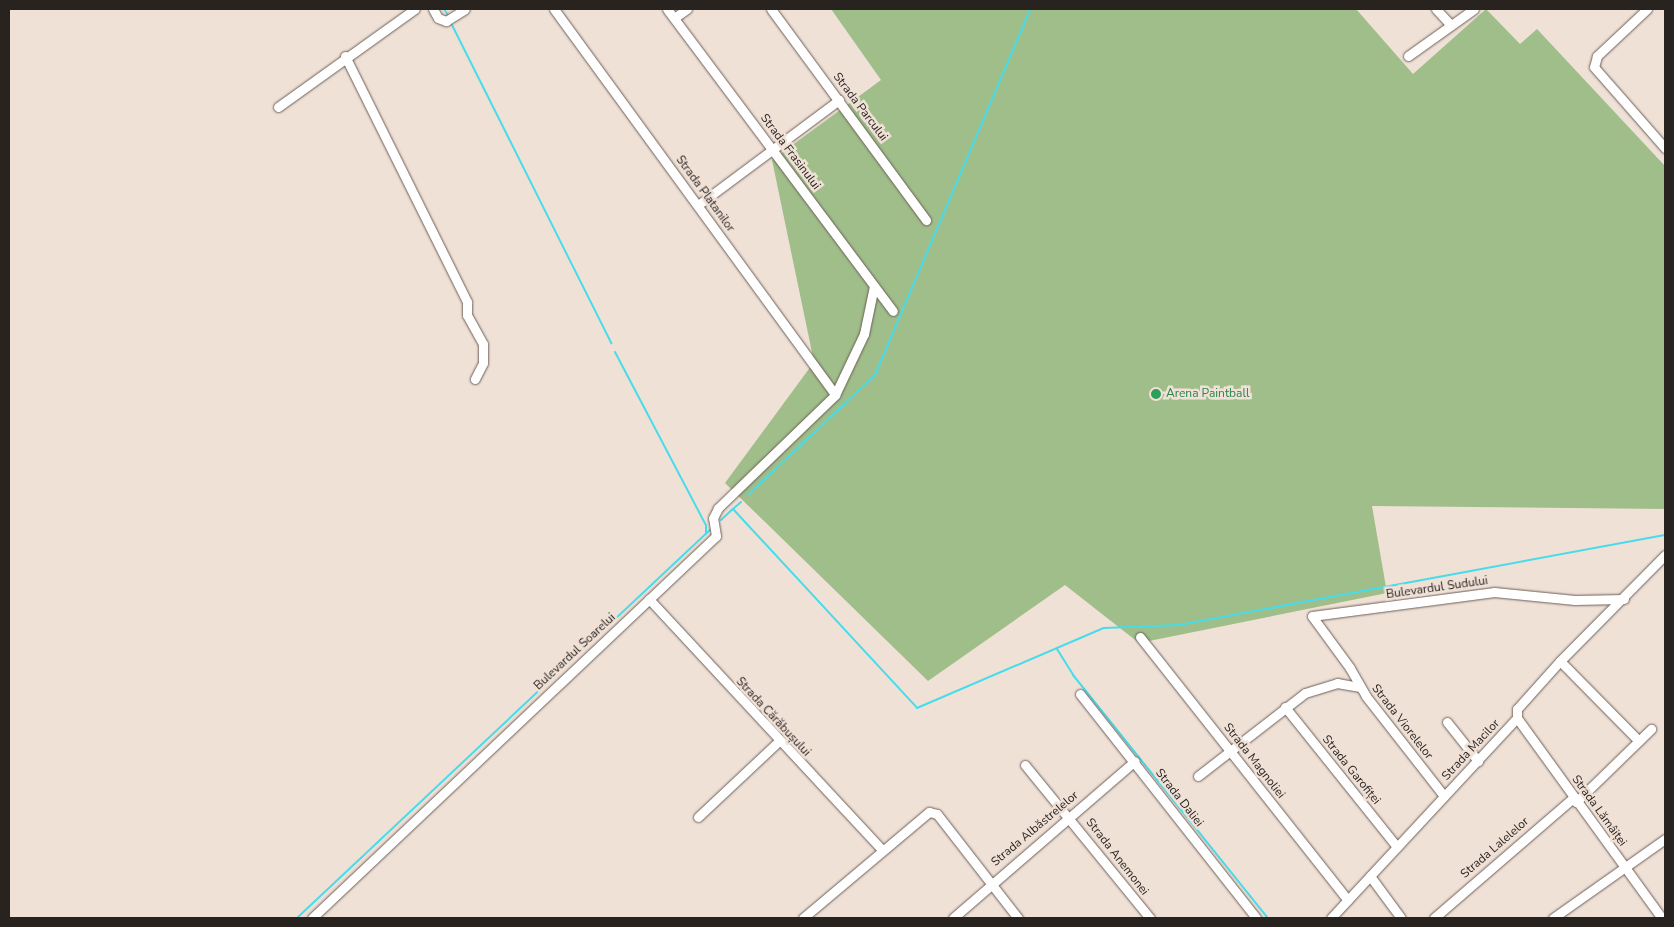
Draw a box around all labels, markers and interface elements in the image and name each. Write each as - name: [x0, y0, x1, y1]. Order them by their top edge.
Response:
- street label: Strada Parcului: [830, 70, 890, 144]
- street label: Strada Frasinului: [757, 111, 823, 193]
- street label: Strada Platanilor: [673, 153, 737, 235]
- place label: Arena Paintball: [1166, 387, 1250, 401]
- marker: Arena Paintball: [1150, 388, 1162, 400]
- street label: Bulevardul Sudului: [1385, 574, 1489, 602]
- street label: Bulevardul Soarelui: [531, 611, 619, 693]
- street label: Strada Cărăbușului: [733, 675, 813, 759]
- street label: Strada Viorelelor: [1368, 682, 1436, 762]
- street label: Strada Macilor: [1439, 717, 1503, 783]
- street label: Strada Magnoliei: [1220, 721, 1288, 801]
- street label: Strada Garofiței: [1319, 733, 1383, 807]
- street label: Strada Daliei: [1152, 766, 1206, 830]
- street label: Strada Lămâiței: [1568, 773, 1630, 849]
- street label: Strada Albăstrelelor: [989, 788, 1081, 870]
- street label: Strada Lalelelor: [1458, 814, 1532, 882]
- street label: Strada Anemonei: [1083, 816, 1151, 898]

